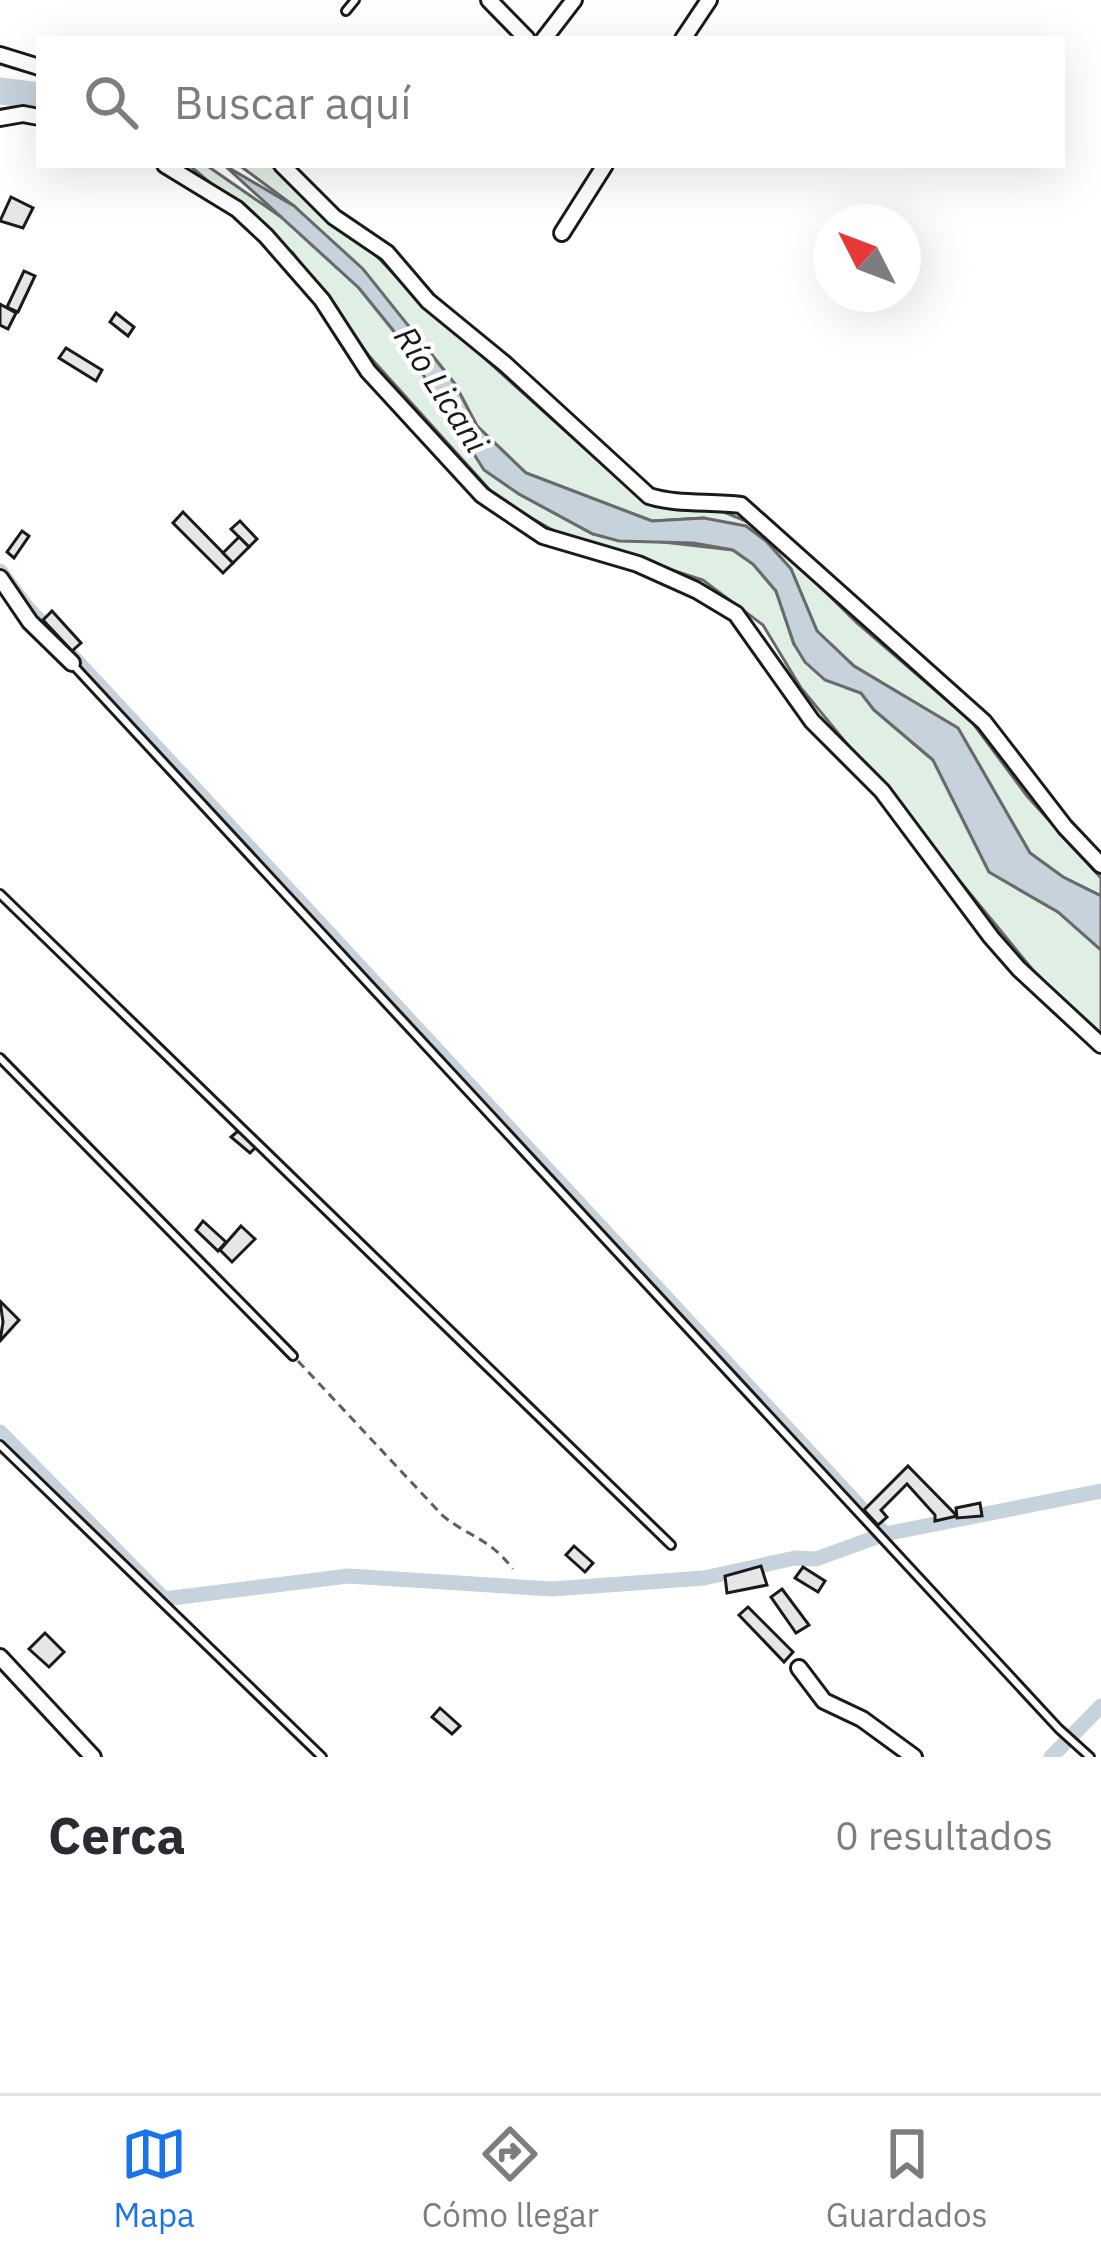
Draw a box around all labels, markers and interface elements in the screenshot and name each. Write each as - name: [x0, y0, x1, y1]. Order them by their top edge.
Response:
- search box: [36, 36, 1065, 168]
- icon: search: [78, 69, 144, 135]
- text: Buscar aquí: [174, 73, 412, 131]
- north arrow: [813, 204, 921, 312]
- water label: Río Licani: [385, 317, 499, 461]
- text: Cerca: [48, 1802, 186, 1868]
- text: 0 resultados: [835, 1810, 1053, 1861]
- tab: Mapa: [114, 2121, 195, 2236]
- tab: Cómo llegar: [422, 2121, 599, 2236]
- tab: Guardados: [826, 2121, 987, 2236]

